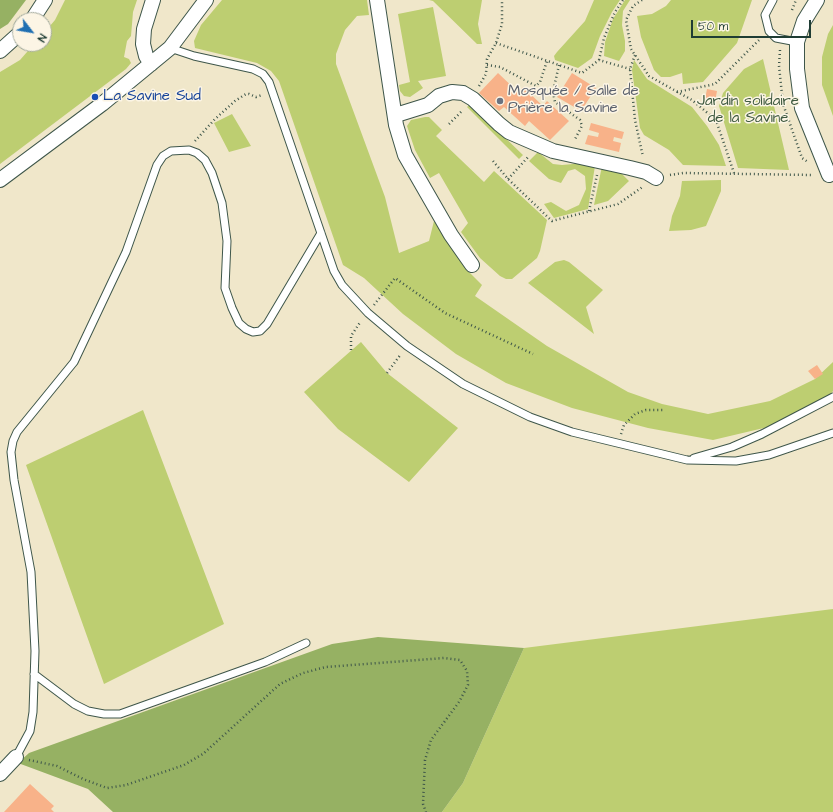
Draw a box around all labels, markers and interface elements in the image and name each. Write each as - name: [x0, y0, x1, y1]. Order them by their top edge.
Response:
- north arrow: [12, 12, 52, 52]
- scale bar: [693, 12, 813, 38]
- text: 50 m: [698, 18, 728, 35]
- text: N: [34, 31, 50, 45]
- place label: Mosquée / Salle de Prière la Savine: [508, 83, 639, 118]
- place label: La Savine Sud: [103, 88, 201, 106]
- marker: La Savine Sud: [90, 92, 100, 102]
- park label: Jardin solidaire de la Savine: [697, 93, 799, 128]
- marker: Mosquée / Salle de Prière la Savine: [495, 96, 505, 106]

